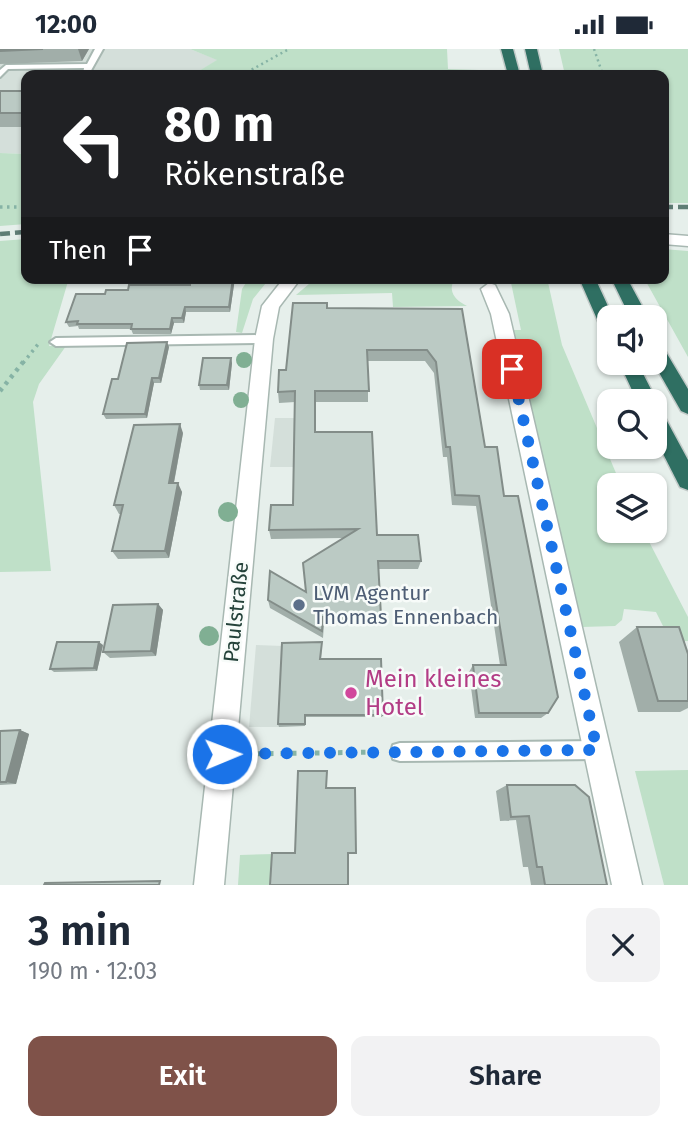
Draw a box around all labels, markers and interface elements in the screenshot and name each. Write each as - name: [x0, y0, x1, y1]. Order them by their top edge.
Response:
- text: 12:00: [35, 9, 97, 40]
- text: 80 m: [164, 95, 274, 154]
- icon: left: [49, 98, 140, 189]
- text: Rökenstraße: [164, 155, 345, 193]
- icon: arrive: [121, 231, 159, 269]
- text: Then: [49, 235, 107, 266]
- map controls: [597, 305, 667, 543]
- button: sound: [597, 305, 667, 375]
- pin: [482, 339, 542, 399]
- icon: arrive: [493, 350, 531, 388]
- button: search: [597, 389, 667, 459]
- button: layers: [597, 473, 667, 543]
- street label: Paulstraße: [218, 560, 254, 664]
- place label: LVM Agentur Thomas Ennenbach: [313, 580, 498, 630]
- marker: LVM Agentur Thomas Ennenbach: [291, 597, 307, 613]
- place label: Mein kleines Hotel: [365, 665, 501, 721]
- marker: Mein kleines Hotel: [343, 685, 359, 701]
- position arrow: [185, 717, 259, 791]
- text: 3 min: [28, 906, 132, 956]
- button: close: [586, 908, 660, 982]
- text: 190 m · 12:03: [28, 957, 157, 985]
- button: Exit: [28, 1036, 337, 1116]
- button: Share: [351, 1036, 660, 1116]

